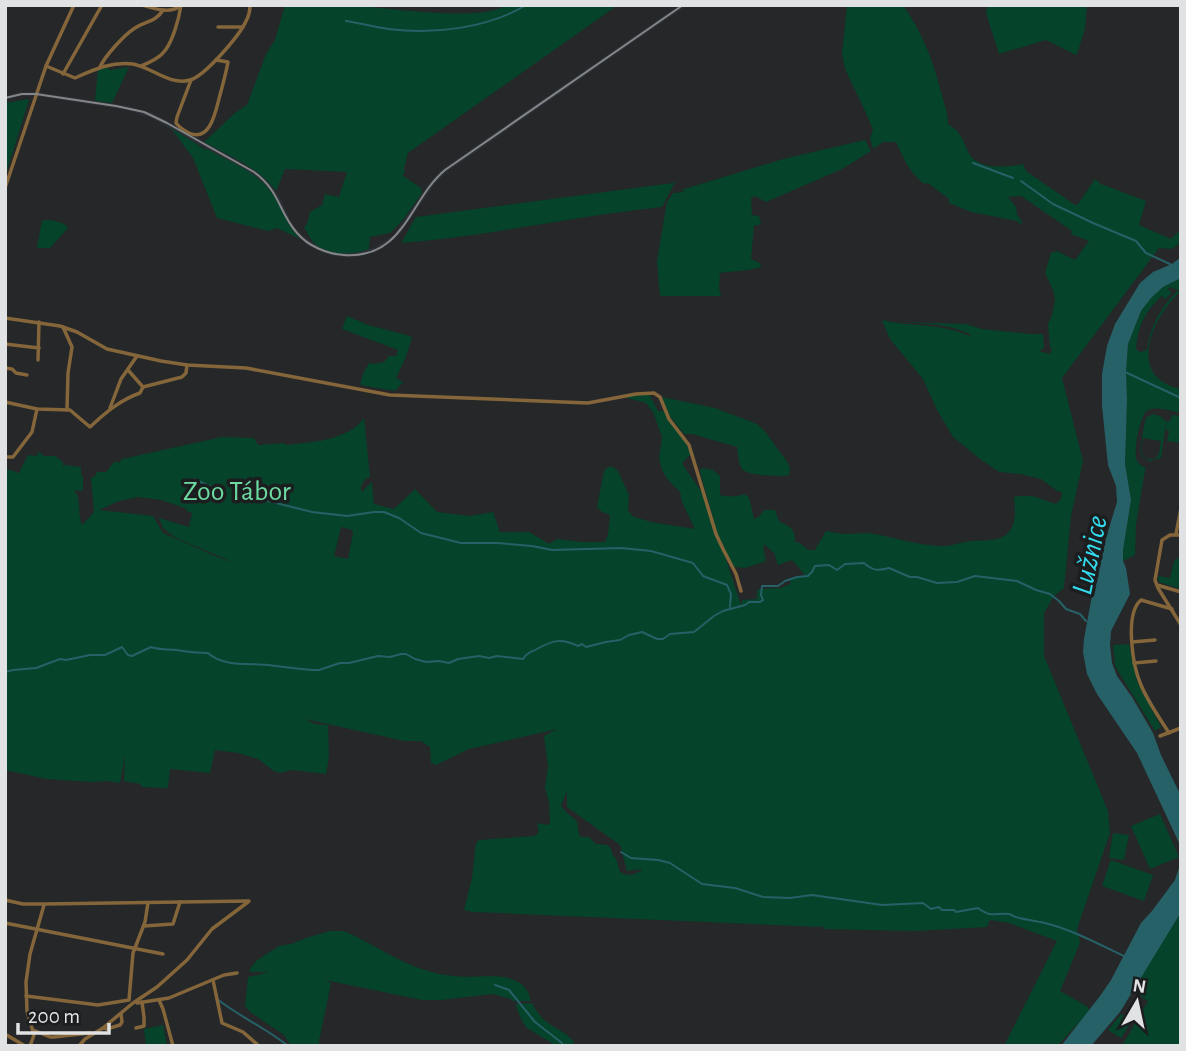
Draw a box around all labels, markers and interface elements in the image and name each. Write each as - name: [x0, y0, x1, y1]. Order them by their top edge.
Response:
- park label: Zoo Tábor: [183, 478, 291, 506]
- water label: Lužnice: [1067, 513, 1113, 598]
- north arrow: [1102, 967, 1172, 1037]
- text: N: [1131, 976, 1147, 997]
- scale bar: [18, 992, 108, 1036]
- text: 200 m: [28, 1006, 80, 1027]

